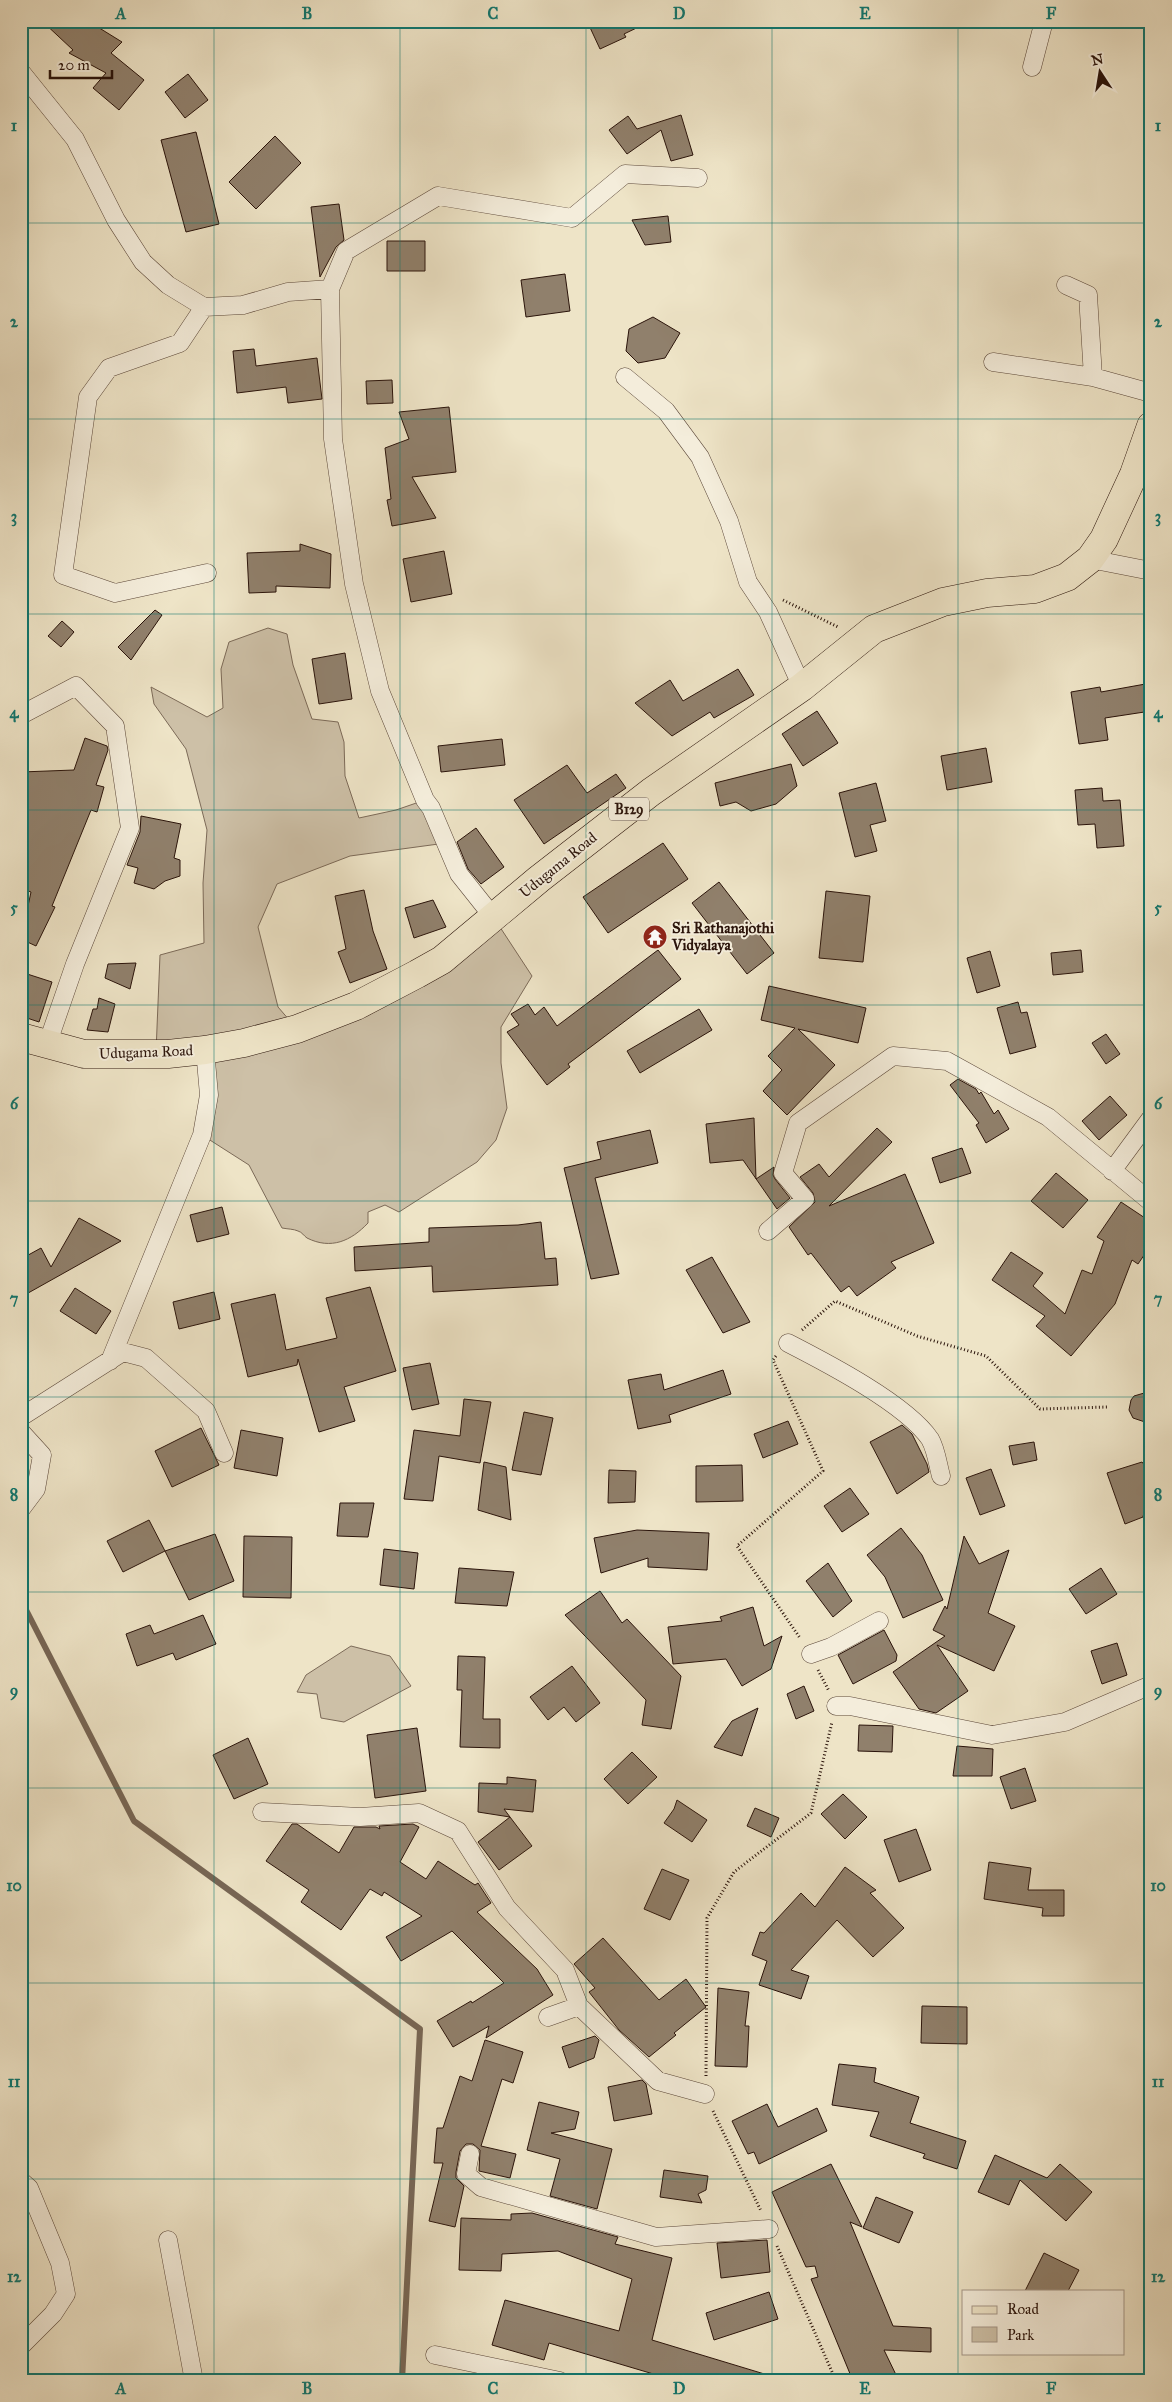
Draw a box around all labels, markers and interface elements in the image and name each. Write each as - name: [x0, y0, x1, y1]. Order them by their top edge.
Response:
- text: A: [115, 4, 127, 23]
- text: B: [302, 4, 312, 23]
- text: C: [488, 4, 499, 23]
- text: D: [673, 4, 686, 23]
- text: E: [859, 4, 871, 23]
- text: F: [1046, 4, 1057, 23]
- scale bar: [50, 48, 112, 80]
- north arrow: [1074, 48, 1124, 98]
- text: N: [1090, 50, 1105, 69]
- text: 20 m: [58, 56, 90, 74]
- text: 1: [11, 116, 18, 135]
- text: 1: [1155, 116, 1162, 135]
- text: 2: [10, 312, 19, 331]
- text: 2: [1154, 312, 1163, 331]
- text: 3: [11, 507, 17, 527]
- text: 3: [1155, 507, 1161, 527]
- text: 4: [10, 703, 20, 723]
- text: 4: [1154, 703, 1164, 723]
- road number: B129: [609, 798, 649, 821]
- street label: Udugama Road: [516, 828, 601, 902]
- text: 5: [10, 898, 18, 917]
- text: 5: [1154, 898, 1162, 917]
- place label: Sri Rathanajothi Vidyalaya: [671, 919, 775, 955]
- temple icon: Sri Rathanajothi Vidyalaya: [642, 924, 668, 950]
- street label: Udugama Road: [98, 1041, 194, 1063]
- text: 6: [10, 1094, 19, 1113]
- text: 6: [1154, 1094, 1163, 1113]
- text: 7: [10, 1289, 19, 1308]
- text: 7: [1154, 1289, 1163, 1308]
- text: 8: [10, 1485, 18, 1504]
- text: 8: [1154, 1485, 1162, 1504]
- text: 9: [10, 1681, 18, 1701]
- text: 9: [1154, 1681, 1162, 1701]
- text: 10: [6, 1876, 22, 1895]
- text: 10: [1150, 1876, 1166, 1895]
- text: 11: [8, 2072, 21, 2091]
- text: 11: [1152, 2072, 1165, 2091]
- text: 12: [7, 2267, 22, 2286]
- text: 12: [1151, 2267, 1166, 2286]
- legend: [962, 2290, 1124, 2354]
- text: Road: [1007, 2300, 1039, 2318]
- text: Park: [1007, 2326, 1034, 2344]
- text: A: [115, 2379, 127, 2398]
- text: B: [302, 2379, 312, 2398]
- text: C: [488, 2379, 499, 2398]
- text: D: [673, 2379, 686, 2398]
- text: E: [859, 2379, 871, 2398]
- text: F: [1046, 2379, 1057, 2398]

